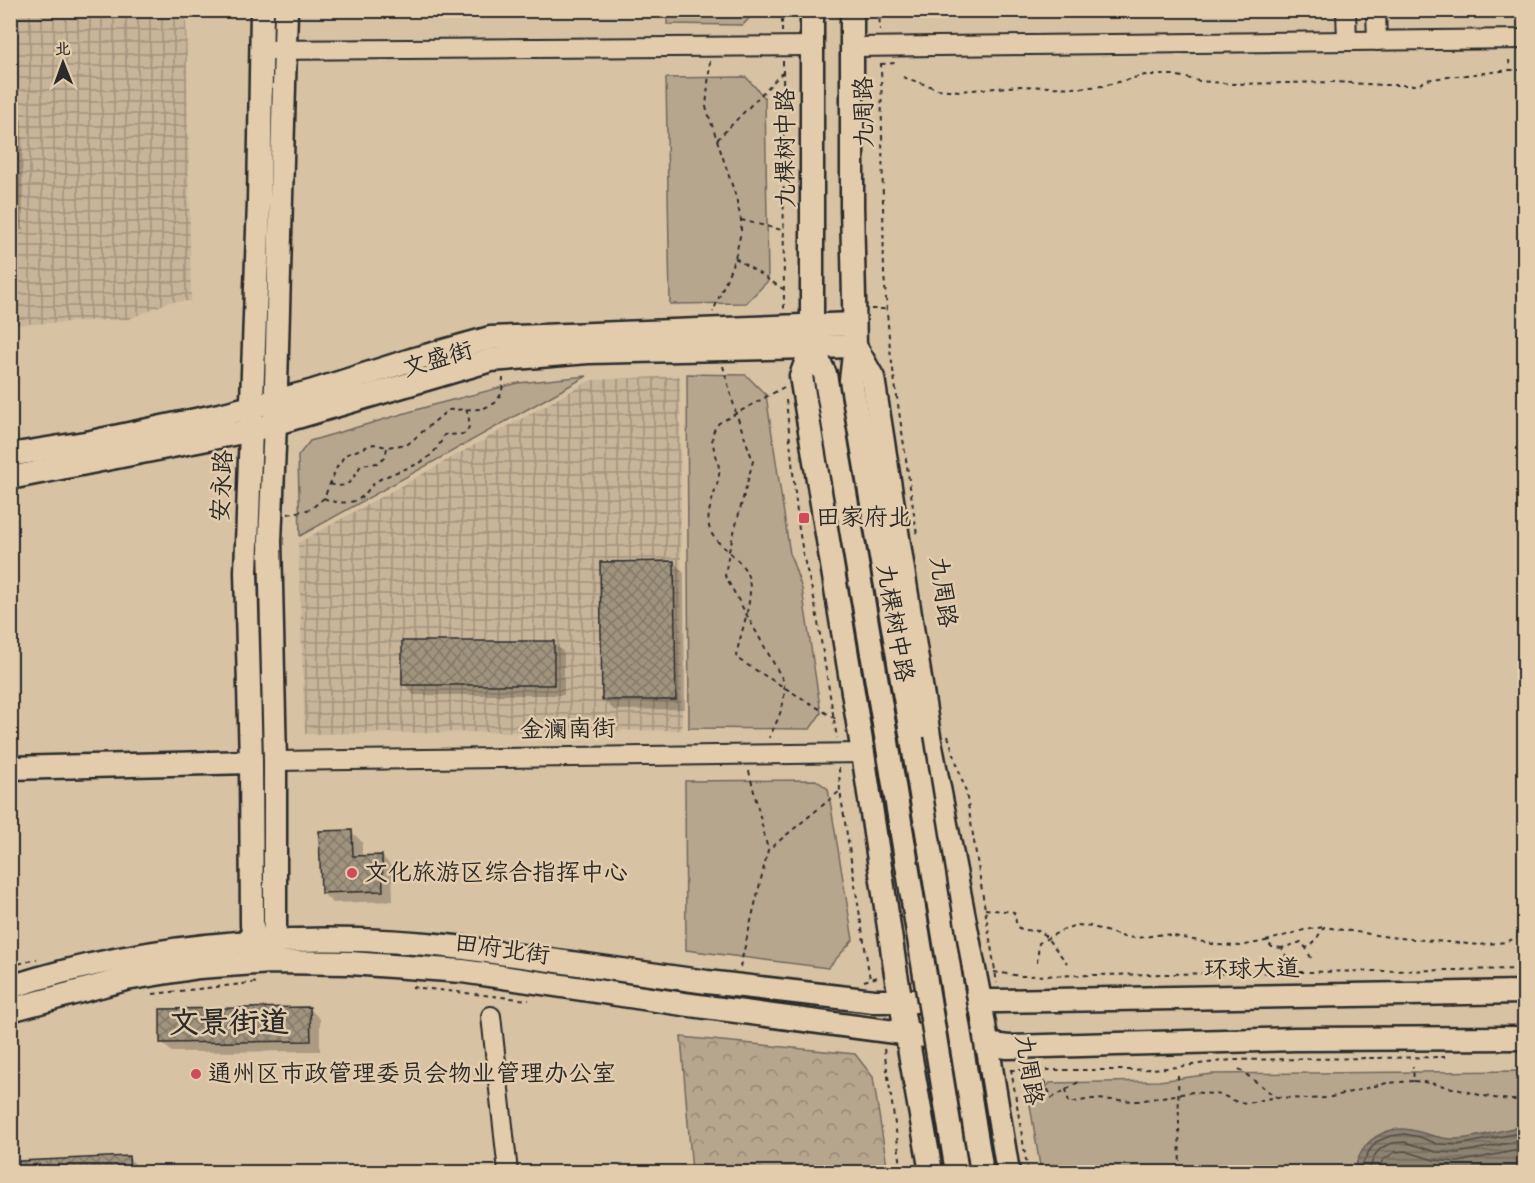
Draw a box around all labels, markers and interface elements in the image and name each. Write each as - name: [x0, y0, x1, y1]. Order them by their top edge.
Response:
- north arrow: [33, 33, 93, 93]
- text: 北: [55, 39, 71, 60]
- street label: 九周路: [849, 76, 881, 148]
- street label: 九棵树中路: [771, 88, 802, 208]
- street label: 文盛街: [399, 335, 477, 385]
- street label: 安永路: [206, 449, 240, 523]
- place label: 田家府北: [816, 503, 912, 534]
- marker: 田家府北: [797, 511, 811, 525]
- street label: 九周路: [922, 554, 962, 630]
- street label: 九棵树中路: [868, 561, 920, 685]
- street label: 金澜南街: [520, 714, 616, 746]
- place label: 文化旅游区综合指挥中心: [364, 858, 628, 889]
- marker: 文化旅游区综合指挥中心: [345, 866, 359, 880]
- street label: 田府北街: [452, 928, 552, 972]
- street label: 环球大道: [1204, 954, 1300, 986]
- district label: 文景街道: [169, 1004, 289, 1043]
- street label: 九周路: [1007, 1032, 1049, 1108]
- place label: 通州区市政管理委员会物业管理办公室: [208, 1059, 616, 1090]
- marker: 通州区市政管理委员会物业管理办公室: [189, 1067, 203, 1081]

